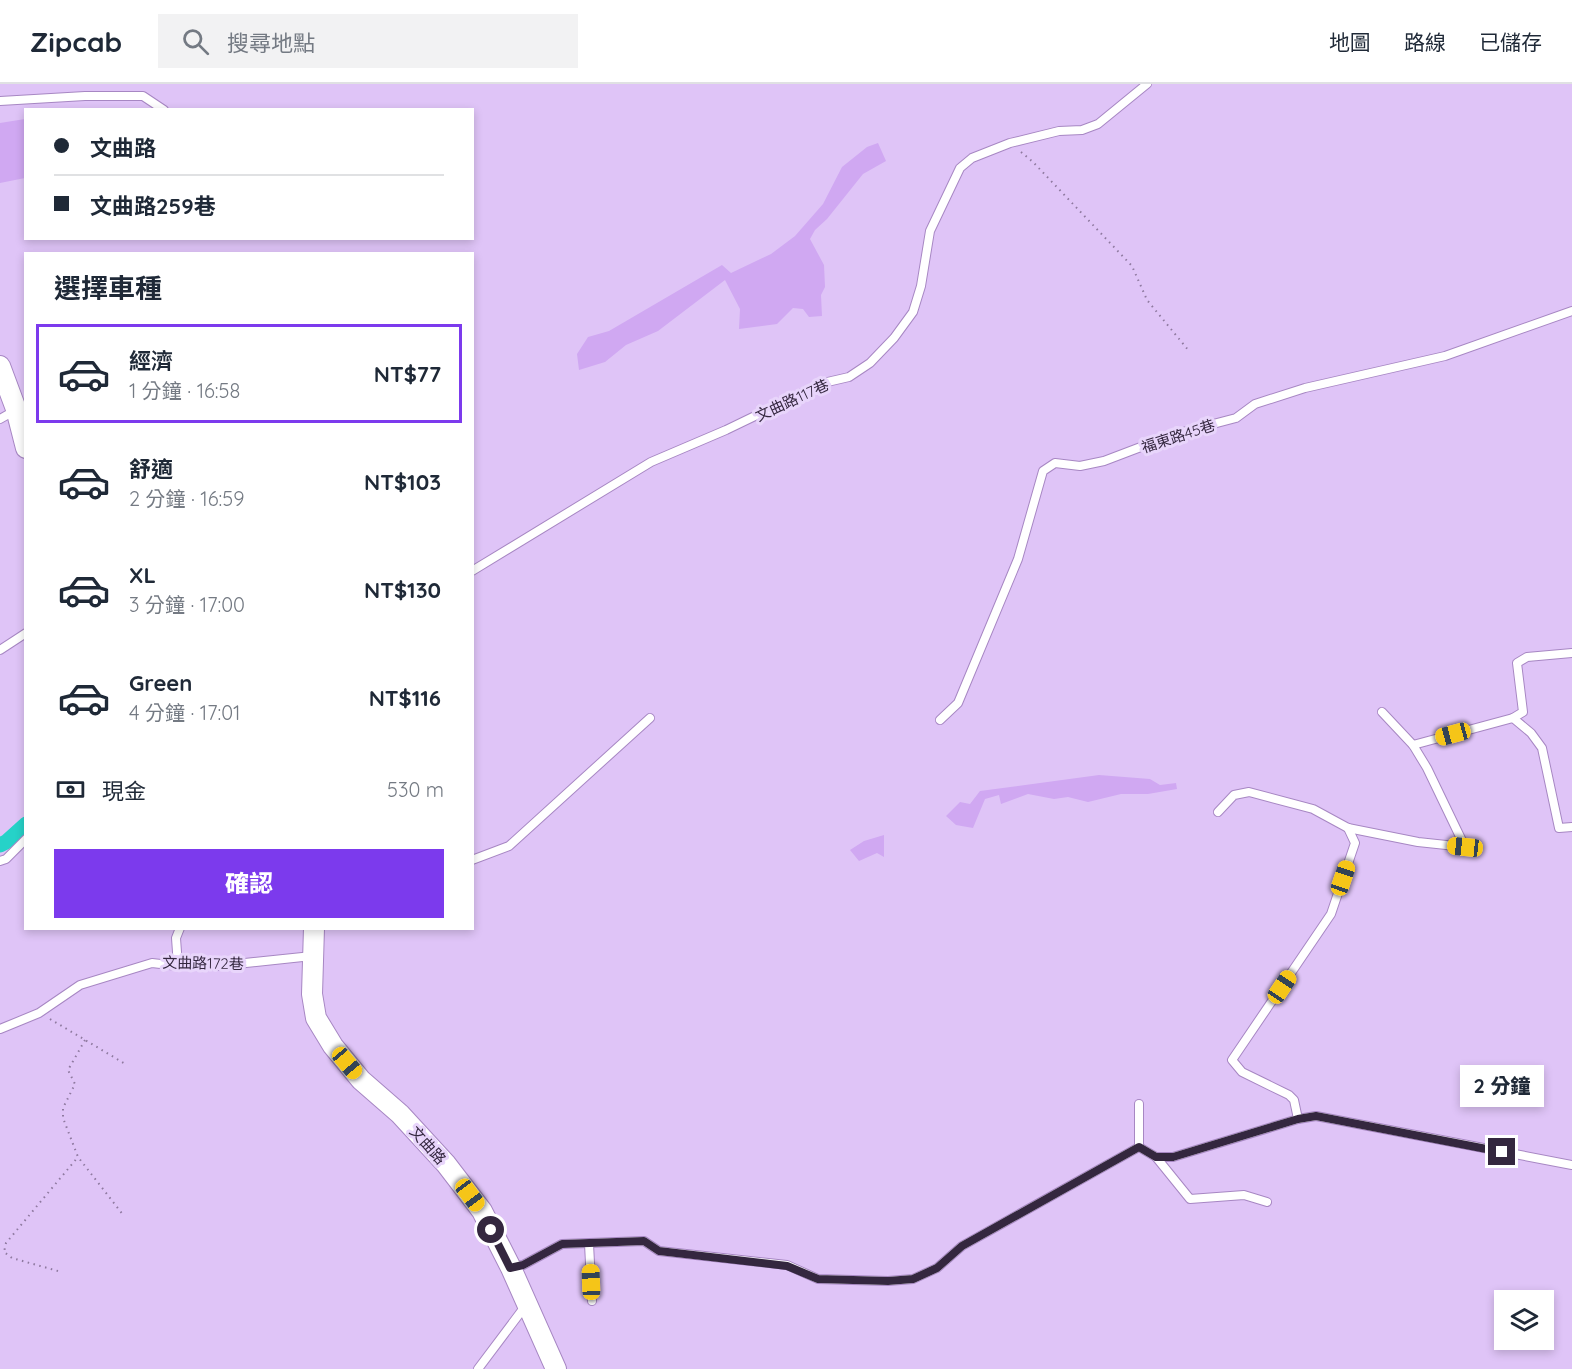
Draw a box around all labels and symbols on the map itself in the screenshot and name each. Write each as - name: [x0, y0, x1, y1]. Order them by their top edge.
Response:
- street label: 文曲路117巷: [752, 375, 832, 425]
- street label: 福東路45巷: [1139, 415, 1217, 457]
- car: [1433, 721, 1473, 747]
- car: [1446, 836, 1484, 858]
- car: [1329, 858, 1357, 898]
- street label: 文曲路172巷: [162, 953, 244, 973]
- car: [1264, 967, 1300, 1007]
- car: [329, 1043, 365, 1083]
- callout: 2 分鐘: [1460, 1065, 1544, 1107]
- street label: 文曲路: [406, 1122, 450, 1168]
- route end: [1488, 1138, 1515, 1165]
- car: [452, 1175, 488, 1215]
- route start: [477, 1216, 504, 1243]
- car: [581, 1264, 601, 1300]

